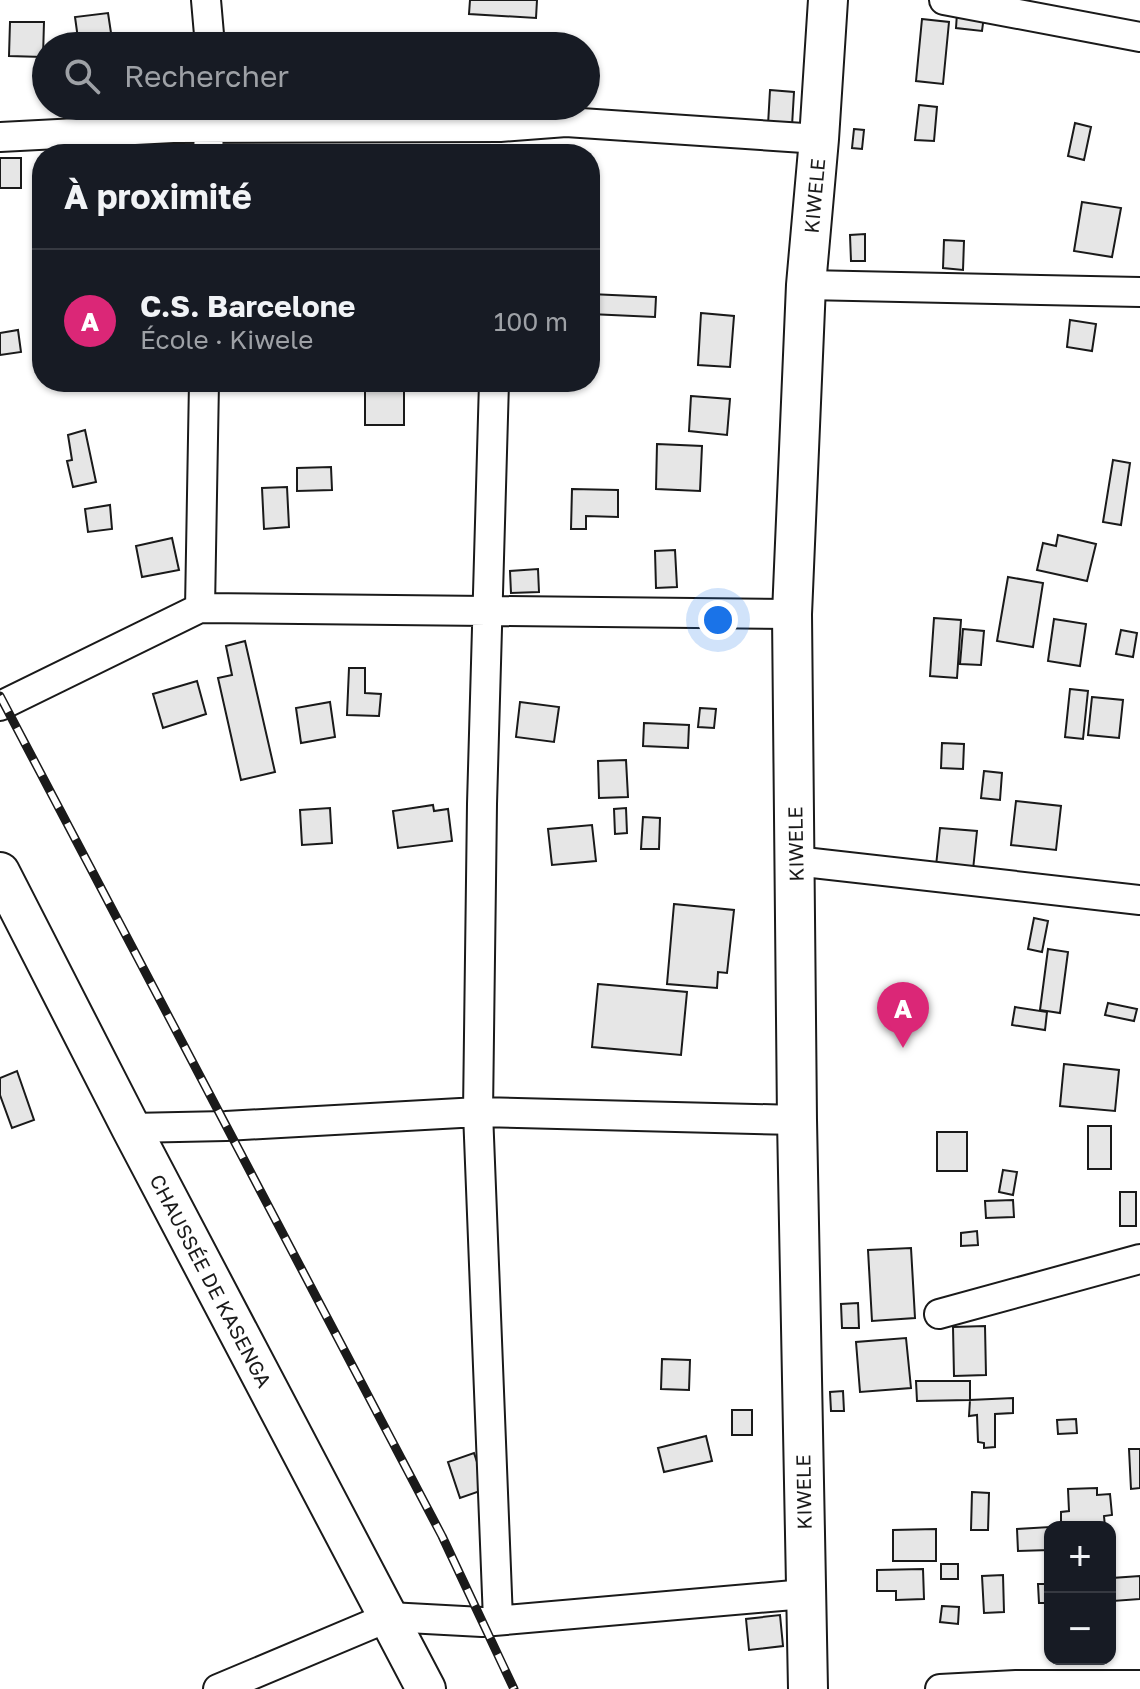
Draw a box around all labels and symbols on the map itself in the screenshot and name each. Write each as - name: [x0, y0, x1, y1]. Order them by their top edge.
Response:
- street label: KIWELE: [799, 157, 829, 234]
- your location: [698, 600, 738, 640]
- street label: KIWELE: [782, 806, 808, 882]
- pin: A: [877, 982, 929, 1048]
- street label: CHAUSSÉE DE KASENGA: [145, 1170, 277, 1391]
- street label: KIWELE: [790, 1454, 816, 1530]

